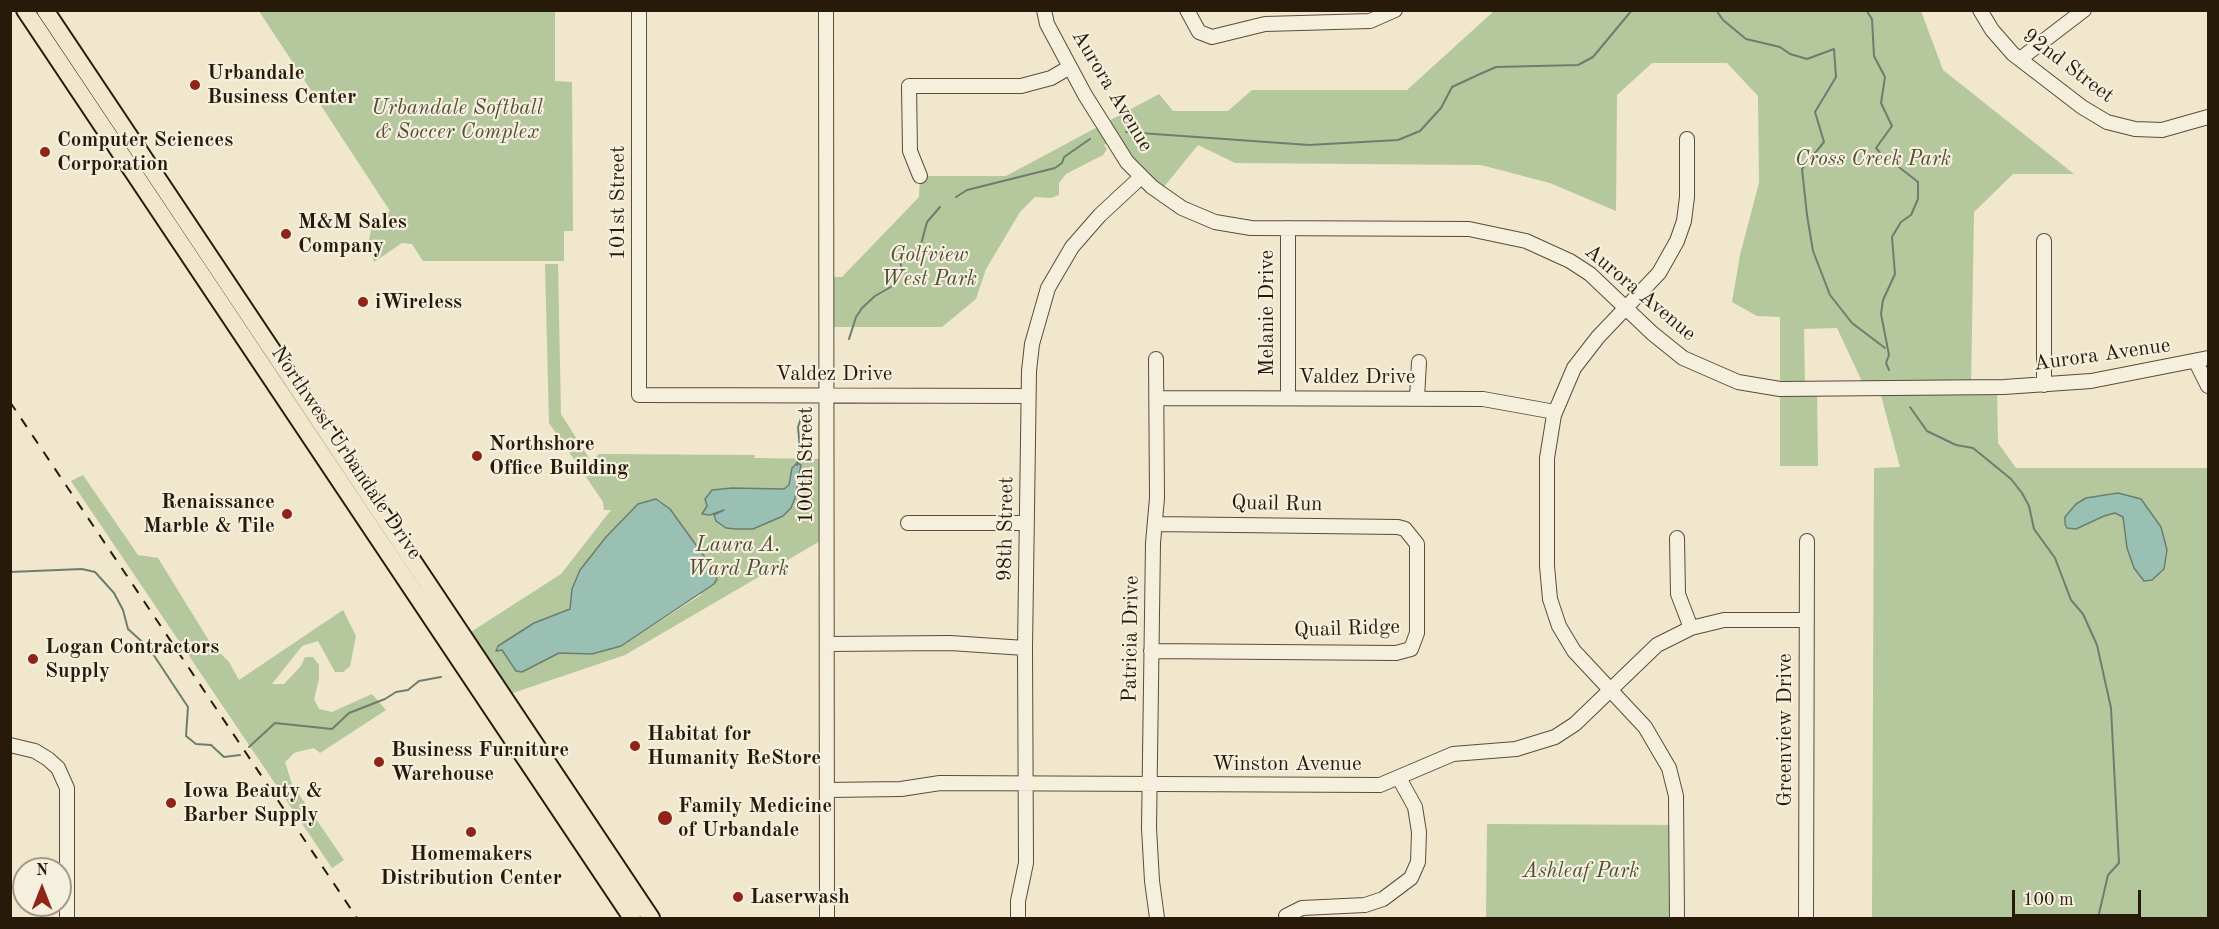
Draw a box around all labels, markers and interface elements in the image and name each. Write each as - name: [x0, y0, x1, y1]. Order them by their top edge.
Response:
- street label: 92nd Street: [2017, 23, 2119, 109]
- street label: Aurora Avenue: [1066, 25, 1158, 157]
- place label: Urbandale Business Center: [207, 60, 356, 110]
- marker: Urbandale Business Center: [188, 78, 202, 92]
- park label: Urbandale Softball & Soccer Complex: [371, 95, 543, 145]
- place label: Computer Sciences Corporation: [57, 127, 233, 177]
- marker: Computer Sciences Corporation: [38, 145, 52, 159]
- street label: 101st Street: [605, 146, 631, 260]
- park label: Cross Creek Park: [1795, 146, 1951, 172]
- place label: M&M Sales Company: [298, 209, 407, 259]
- marker: M&M Sales Company: [279, 227, 293, 241]
- street label: Aurora Avenue: [1579, 239, 1701, 347]
- park label: Golfview West Park: [881, 242, 977, 292]
- street label: Melanie Drive: [1254, 250, 1280, 376]
- place label: iWireless: [375, 289, 462, 315]
- marker: iWireless: [356, 295, 370, 309]
- street label: Aurora Avenue: [2032, 333, 2172, 377]
- street label: Northwest Urbandale Drive: [265, 342, 427, 564]
- street label: Valdez Drive: [776, 361, 892, 387]
- street label: Valdez Drive: [1299, 364, 1415, 390]
- street label: 100th Street: [793, 407, 819, 523]
- place label: Northshore Office Building: [489, 431, 629, 481]
- marker: Northshore Office Building: [470, 449, 484, 463]
- street label: 98th Street: [992, 476, 1020, 582]
- place label: Renaissance Marble & Tile: [143, 489, 275, 539]
- street label: Quail Run: [1231, 491, 1323, 517]
- marker: Renaissance Marble & Tile: [280, 507, 294, 521]
- park label: Laura A. Ward Park: [687, 532, 789, 582]
- street label: Patricia Drive: [1117, 575, 1145, 703]
- street label: Quail Ridge: [1294, 615, 1400, 643]
- place label: Logan Contractors Supply: [45, 634, 219, 684]
- marker: Logan Contractors Supply: [26, 652, 40, 666]
- street label: Greenview Drive: [1772, 653, 1798, 807]
- place label: Habitat for Humanity ReStore: [647, 721, 821, 771]
- place label: Business Furniture Warehouse: [391, 737, 569, 787]
- marker: Habitat for Humanity ReStore: [628, 739, 642, 753]
- street label: Winston Avenue: [1212, 751, 1362, 777]
- marker: Business Furniture Warehouse: [372, 755, 386, 769]
- place label: Iowa Beauty & Barber Supply: [183, 778, 323, 828]
- place label: Family Medicine of Urbandale: [678, 793, 832, 843]
- marker: Iowa Beauty & Barber Supply: [164, 796, 178, 810]
- marker: Family Medicine of Urbandale: [656, 809, 674, 827]
- marker: Homemakers Distribution Center: [464, 825, 478, 839]
- place label: Homemakers Distribution Center: [380, 841, 562, 891]
- north arrow: [12, 857, 72, 917]
- park label: Ashleaf Park: [1523, 858, 1639, 884]
- text: N: [36, 863, 48, 879]
- scale bar: [2015, 878, 2144, 916]
- place label: Laserwash: [750, 884, 850, 910]
- marker: Laserwash: [731, 890, 745, 904]
- text: 100 m: [2023, 891, 2074, 909]

